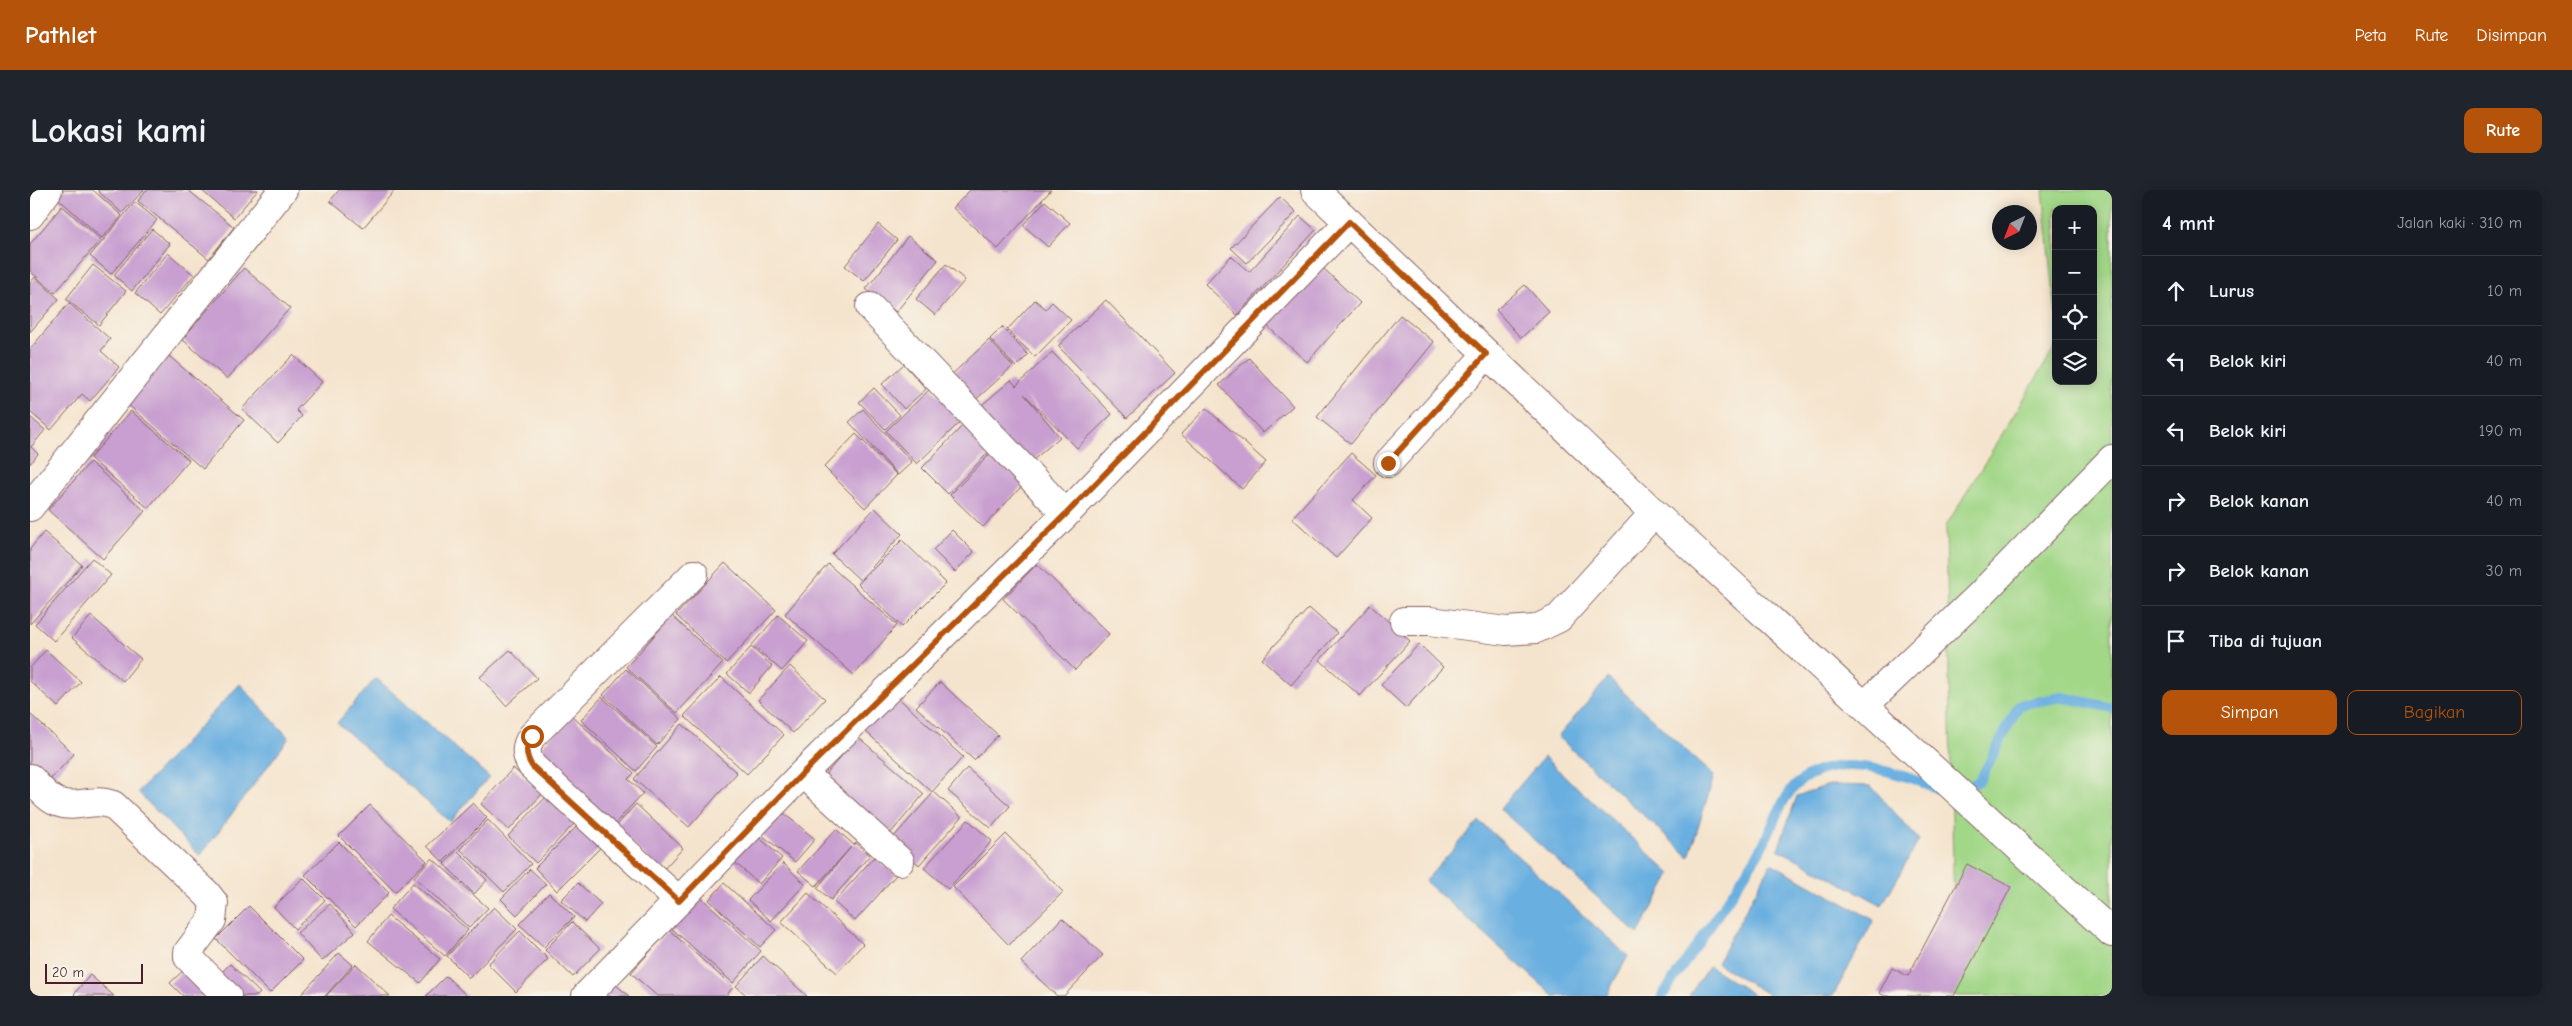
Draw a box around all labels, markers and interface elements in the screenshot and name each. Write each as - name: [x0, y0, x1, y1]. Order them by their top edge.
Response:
- text: Pathlet: [25, 21, 96, 49]
- text: Peta: [2354, 25, 2387, 46]
- text: Rute: [2415, 25, 2448, 46]
- text: Disimpan: [2476, 25, 2547, 46]
- button: Rute: [2464, 108, 2542, 153]
- text: Lokasi kami: [30, 110, 207, 151]
- north arrow: [1992, 205, 2037, 250]
- map controls: [2052, 205, 2097, 385]
- button: +: [2052, 205, 2097, 250]
- text: 4 mnt: [2162, 211, 2214, 235]
- text: Jalan kaki · 310 m: [2397, 214, 2522, 232]
- button: −: [2052, 250, 2097, 295]
- icon: ahead: [2162, 277, 2190, 305]
- text: Lurus: [2209, 280, 2254, 302]
- text: 10 m: [2487, 282, 2522, 300]
- button: locate: [2052, 295, 2097, 340]
- button: layers: [2052, 340, 2097, 385]
- icon: left: [2162, 347, 2190, 375]
- text: Belok kiri: [2209, 350, 2286, 372]
- text: 40 m: [2486, 352, 2522, 370]
- icon: left: [2162, 417, 2190, 445]
- text: Belok kiri: [2209, 420, 2286, 442]
- text: 190 m: [2479, 422, 2522, 440]
- route end: [1377, 452, 1400, 475]
- icon: right: [2162, 487, 2190, 515]
- text: Belok kanan: [2209, 490, 2309, 512]
- text: 40 m: [2486, 492, 2522, 510]
- icon: right: [2162, 557, 2190, 585]
- text: Belok kanan: [2209, 560, 2309, 582]
- text: 30 m: [2486, 562, 2522, 580]
- icon: arrive: [2162, 627, 2190, 655]
- text: Tiba di tujuan: [2209, 630, 2322, 652]
- button: Simpan: [2162, 690, 2337, 735]
- button: Bagikan: [2347, 690, 2522, 735]
- route start: [521, 725, 544, 748]
- scale bar: [45, 961, 142, 984]
- text: 20 m: [52, 964, 84, 981]

